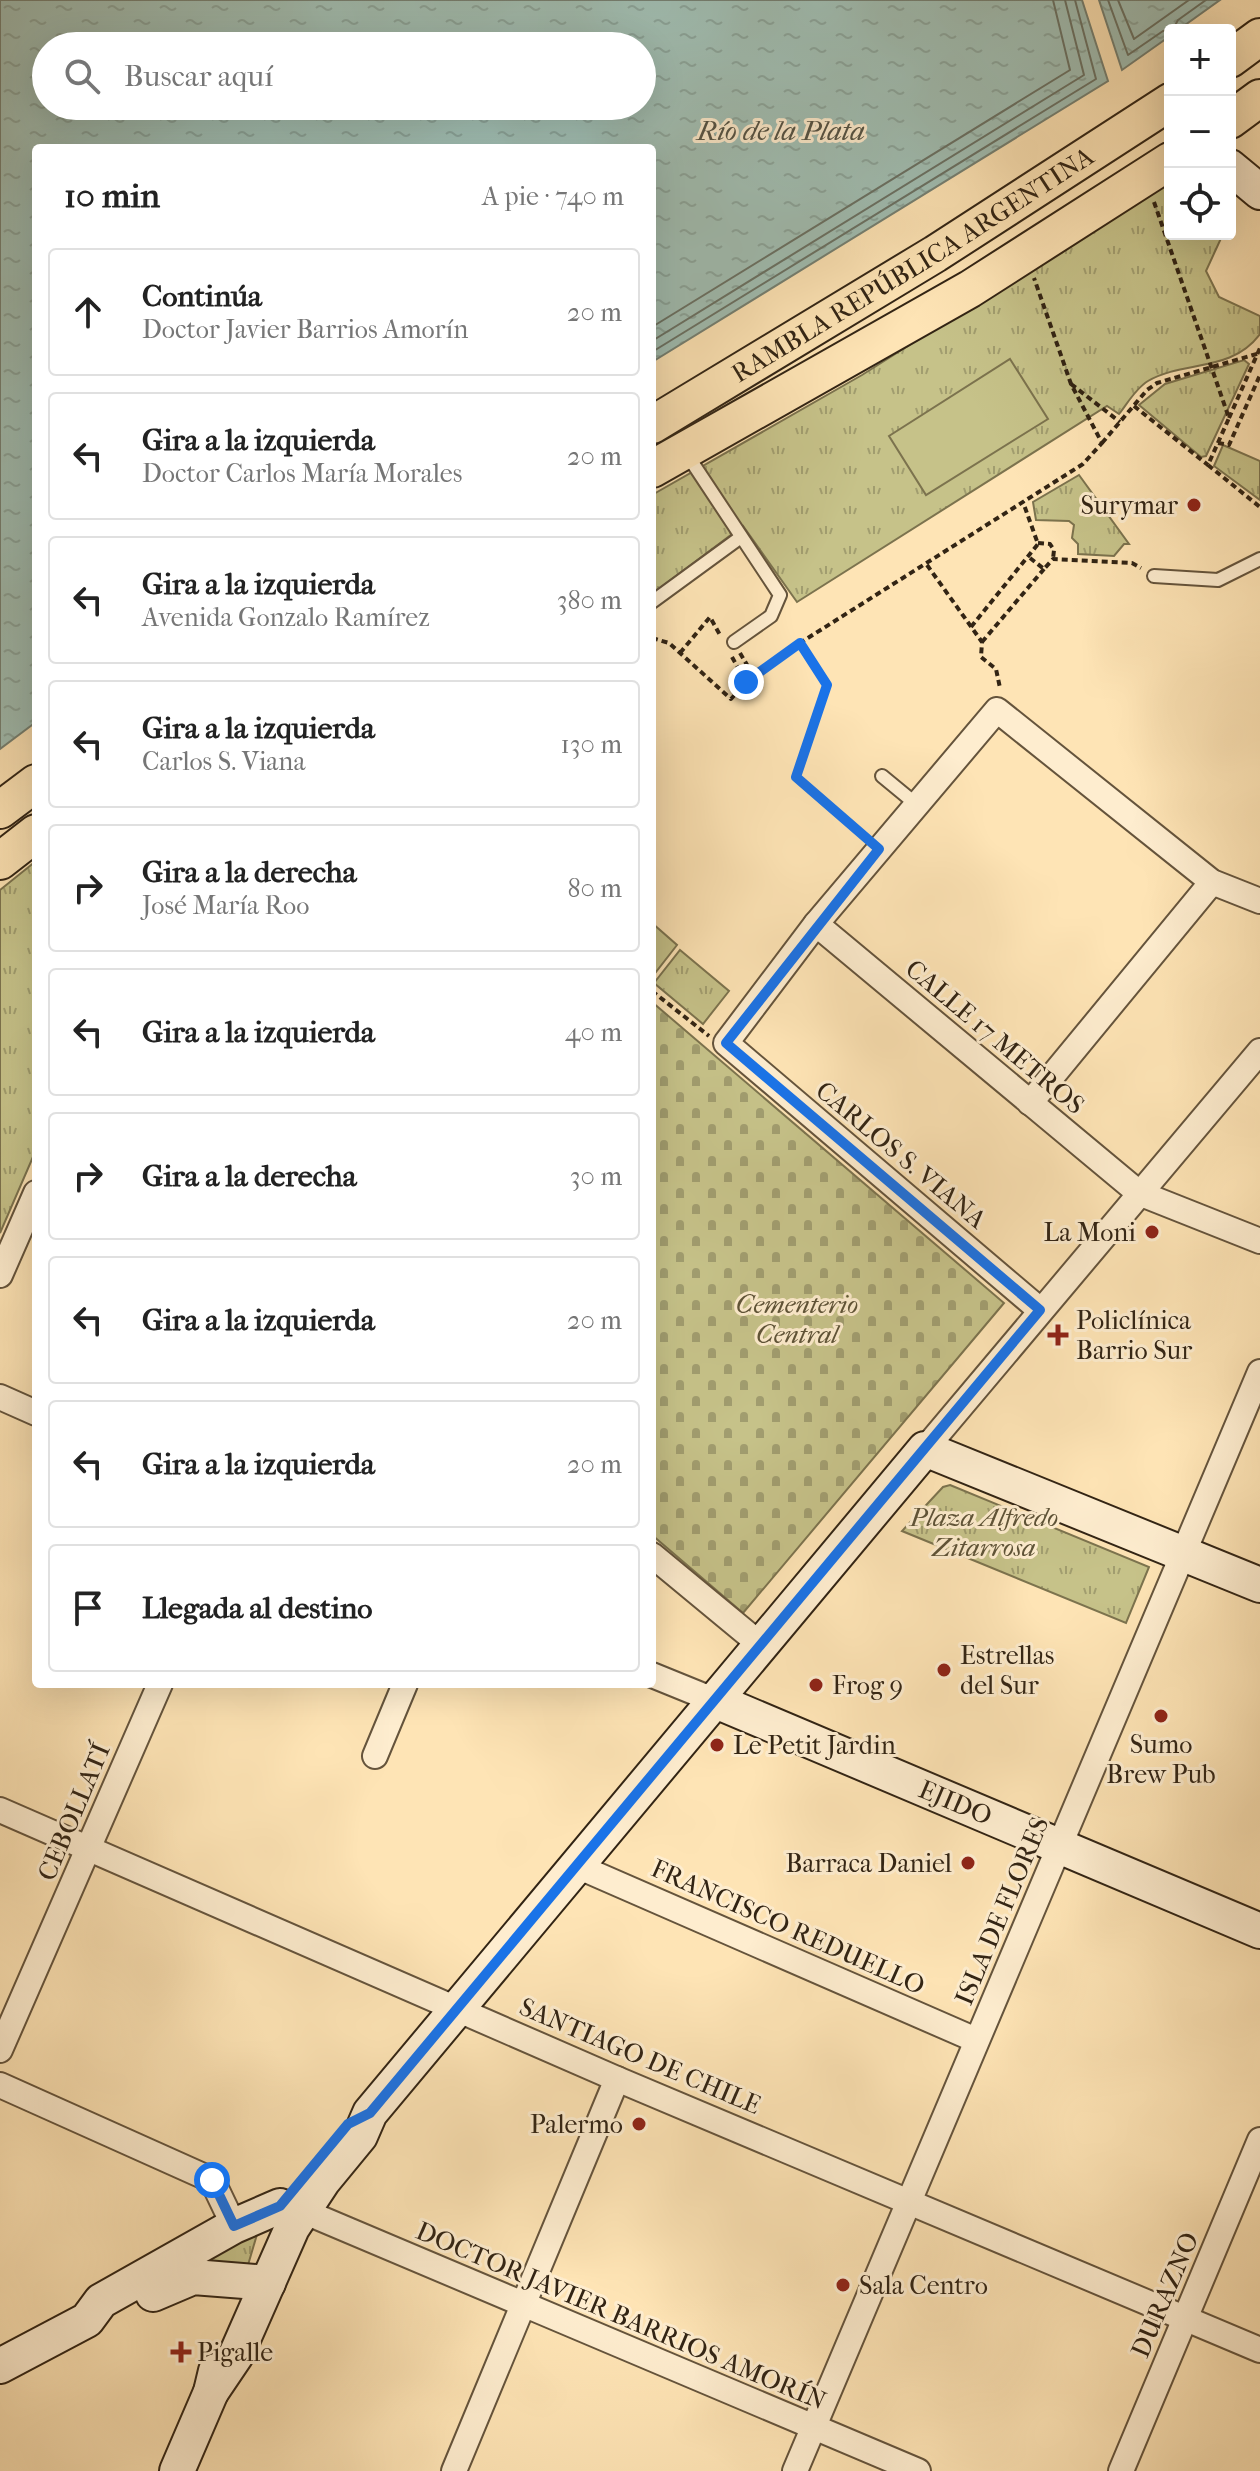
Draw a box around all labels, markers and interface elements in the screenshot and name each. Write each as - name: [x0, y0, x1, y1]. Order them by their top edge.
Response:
- map controls: [1164, 24, 1236, 240]
- button: +: [1164, 24, 1236, 96]
- search box: [32, 32, 656, 120]
- icon: search: [60, 54, 104, 98]
- text: Buscar aquí: [124, 59, 273, 94]
- button: −: [1164, 96, 1236, 168]
- water label: Río de la Plata: [695, 114, 865, 147]
- street label: RAMBLA REPÚBLICA ARGENTINA: [726, 140, 1100, 389]
- button: locate: [1164, 168, 1236, 240]
- text: 10 min: [64, 176, 160, 216]
- text: A pie · 740 m: [482, 181, 624, 212]
- text: Continúa: [142, 279, 262, 314]
- icon: ahead: [66, 290, 110, 334]
- text: 20 m: [567, 297, 622, 328]
- text: Doctor Javier Barrios Amorín: [142, 314, 468, 345]
- text: Gira a la izquierda: [142, 423, 375, 458]
- icon: left: [66, 434, 110, 478]
- text: 20 m: [567, 441, 622, 472]
- text: Doctor Carlos María Morales: [142, 458, 462, 489]
- place label: Surymar: [1080, 490, 1178, 521]
- marker: Surymar: [1185, 496, 1203, 514]
- text: Gira a la izquierda: [142, 567, 375, 602]
- icon: left: [66, 578, 110, 622]
- text: 380 m: [557, 585, 622, 616]
- text: Avenida Gonzalo Ramírez: [142, 602, 430, 633]
- route end: [728, 664, 764, 700]
- text: Gira a la izquierda: [142, 711, 375, 746]
- icon: left: [66, 722, 110, 766]
- text: 130 m: [561, 729, 622, 760]
- text: Carlos S. Viana: [142, 746, 305, 777]
- text: Gira a la derecha: [142, 855, 357, 890]
- icon: right: [66, 866, 110, 910]
- text: 80 m: [567, 873, 622, 904]
- text: José María Roo: [142, 890, 310, 921]
- street label: CALLE 17 METROS: [899, 953, 1091, 1121]
- icon: left: [66, 1010, 110, 1054]
- text: Gira a la izquierda: [142, 1015, 375, 1050]
- text: 40 m: [565, 1017, 622, 1048]
- street label: CARLOS S. VIANA: [810, 1075, 993, 1236]
- icon: right: [66, 1154, 110, 1198]
- text: Gira a la derecha: [142, 1159, 357, 1194]
- text: 30 m: [570, 1161, 622, 1192]
- place label: La Moni: [1043, 1217, 1136, 1248]
- marker: La Moni: [1143, 1223, 1161, 1241]
- park label: Cementerio Central: [736, 1289, 858, 1350]
- icon: left: [66, 1298, 110, 1342]
- text: Gira a la izquierda: [142, 1303, 375, 1338]
- text: 20 m: [567, 1305, 622, 1336]
- place label: Policlínica Barrio Sur: [1076, 1305, 1192, 1366]
- marker: Policlínica Barrio Sur: [1047, 1324, 1069, 1346]
- icon: left: [66, 1442, 110, 1486]
- text: Gira a la izquierda: [142, 1447, 375, 1482]
- text: 20 m: [567, 1449, 622, 1480]
- park label: Plaza Alfredo Zitarrosa: [909, 1502, 1058, 1563]
- icon: arrive: [66, 1586, 110, 1630]
- text: Llegada al destino: [142, 1591, 372, 1626]
- place label: Estrellas del Sur: [960, 1640, 1054, 1701]
- marker: Estrellas del Sur: [935, 1661, 953, 1679]
- place label: Frog 9: [832, 1670, 903, 1701]
- marker: Frog 9: [807, 1676, 825, 1694]
- marker: Sumo Brew Pub: [1152, 1707, 1170, 1725]
- place label: Sumo Brew Pub: [1106, 1729, 1216, 1790]
- place label: Le Petit Jardin: [733, 1730, 896, 1761]
- marker: Le Petit Jardin: [708, 1736, 726, 1754]
- street label: CEBOLLATÍ: [30, 1737, 117, 1885]
- street label: EJIDO: [914, 1773, 997, 1831]
- street label: ISLA DE FLORES: [948, 1812, 1056, 2010]
- place label: Barraca Daniel: [785, 1848, 952, 1879]
- street label: FRANCISCO REDUELLO: [646, 1853, 930, 2001]
- marker: Barraca Daniel: [959, 1854, 977, 1872]
- street label: SANTIAGO DE CHILE: [515, 1991, 765, 2121]
- place label: Palermo: [530, 2109, 623, 2140]
- marker: Palermo: [630, 2115, 648, 2133]
- route start: [194, 2162, 230, 2198]
- street label: DOCTOR JAVIER BARRIOS AMORÍN: [411, 2214, 831, 2417]
- street label: DURAZNO: [1125, 2228, 1205, 2362]
- place label: Sala Centro: [859, 2270, 988, 2301]
- marker: Sala Centro: [834, 2276, 852, 2294]
- place label: Pigalle: [197, 2337, 273, 2368]
- marker: Pigalle: [172, 2343, 190, 2361]

